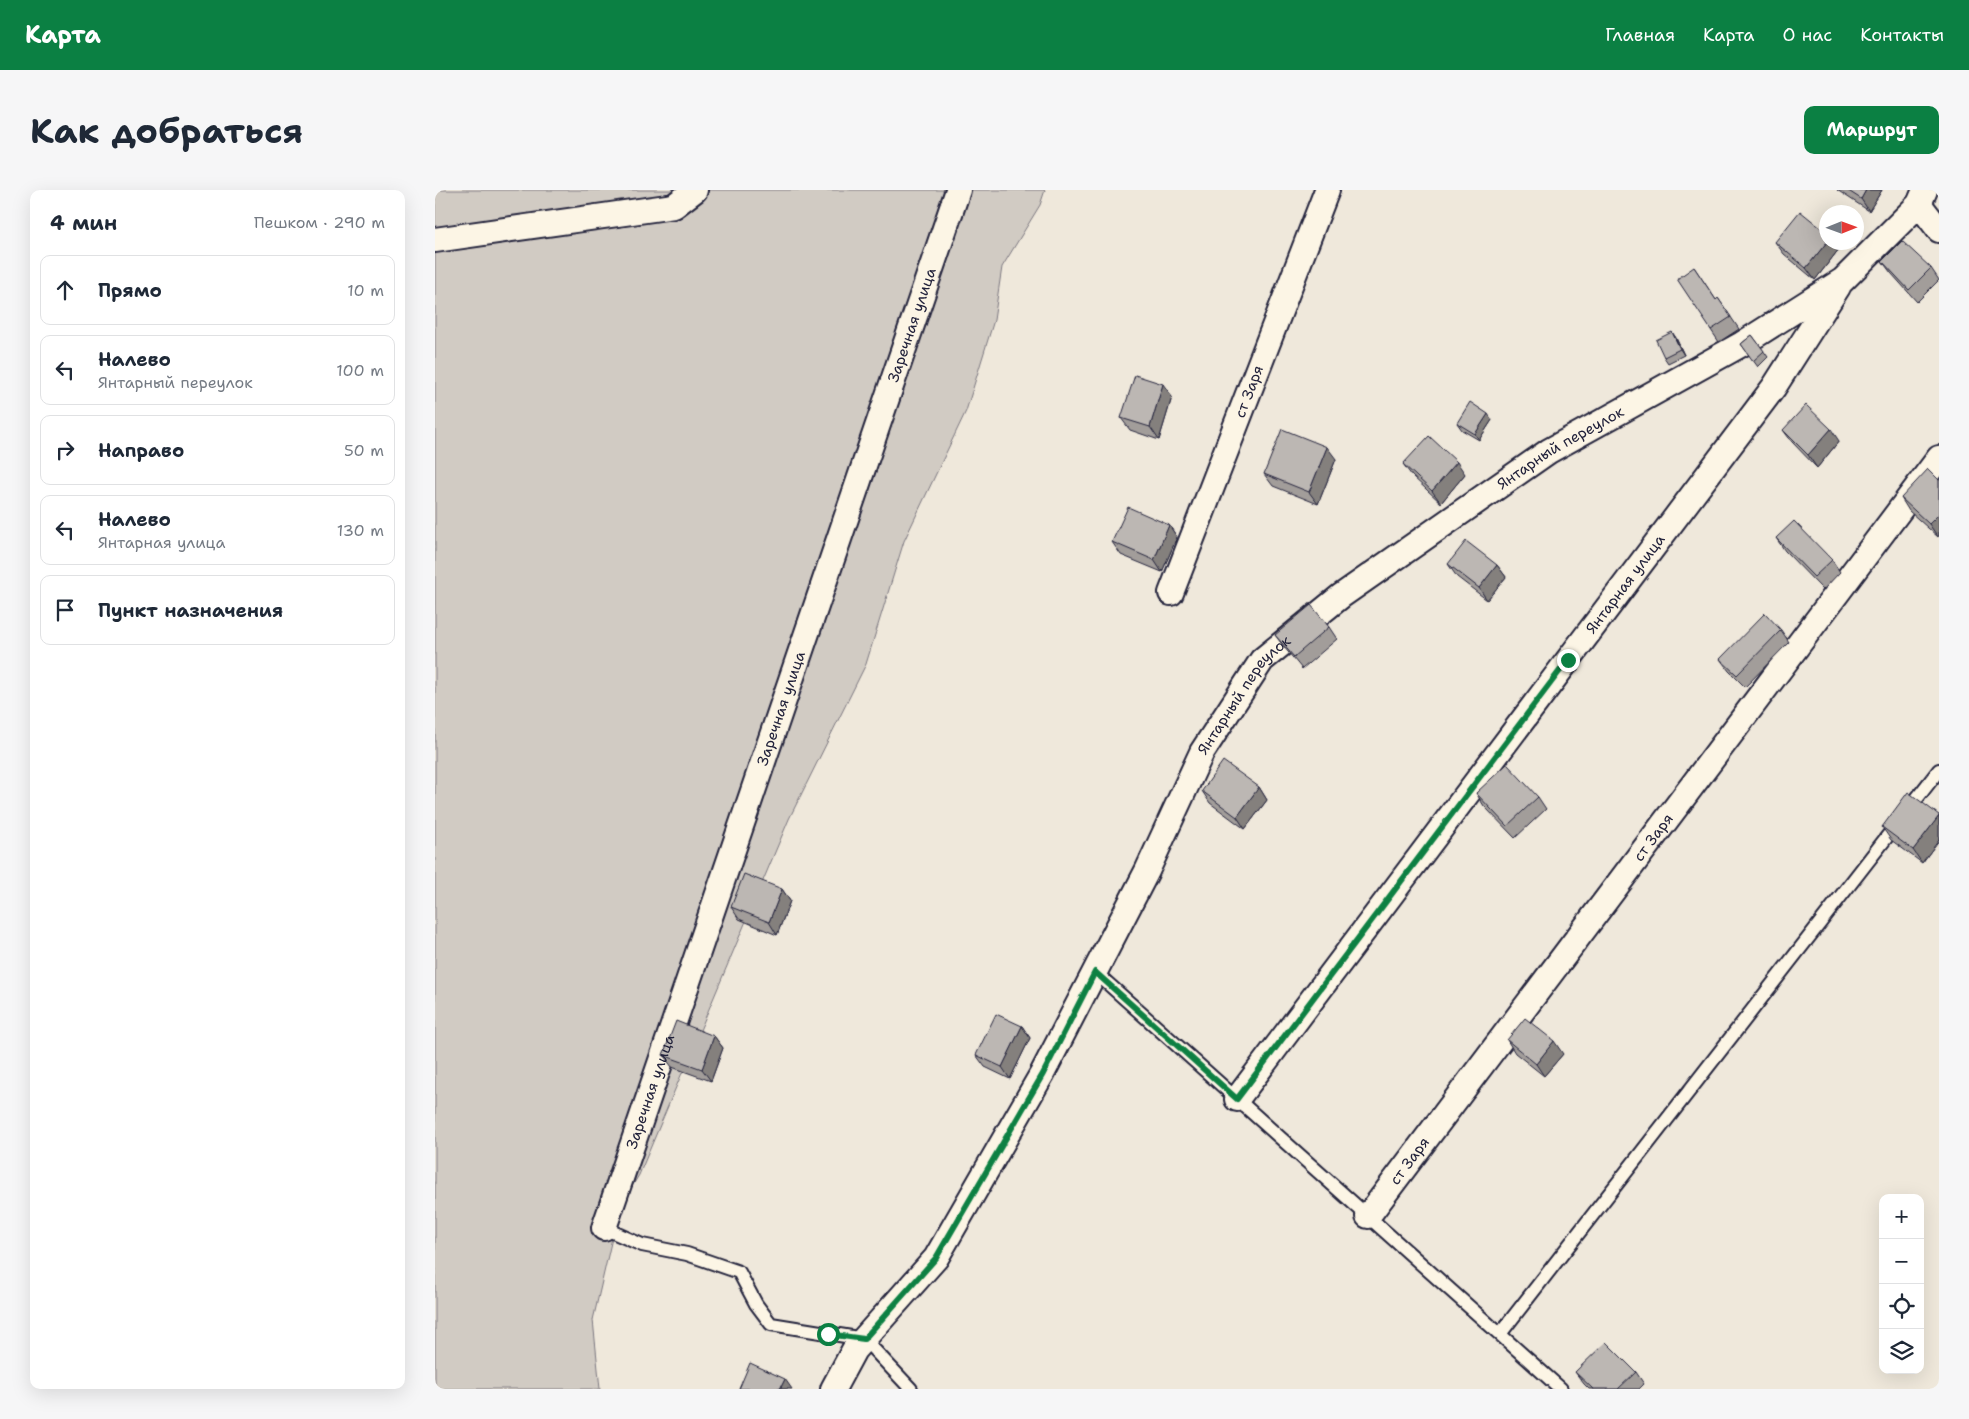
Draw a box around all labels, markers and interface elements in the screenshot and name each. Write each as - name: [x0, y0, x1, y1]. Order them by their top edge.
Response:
- text: Карта: [25, 19, 101, 51]
- text: Главная: [1605, 23, 1675, 47]
- text: Карта: [1703, 23, 1755, 47]
- text: О нас: [1783, 23, 1832, 47]
- text: Контакты: [1860, 23, 1944, 47]
- button: Маршрут: [1804, 106, 1939, 154]
- text: Как добраться: [30, 107, 303, 154]
- north arrow: [1819, 205, 1864, 250]
- text: 4 мин: [50, 209, 117, 237]
- text: Пешком · 290 m: [254, 212, 385, 233]
- street label: Заречная улица: [883, 265, 941, 385]
- icon: ahead: [51, 276, 79, 304]
- text: Прямо: [98, 278, 162, 303]
- text: 10 m: [347, 280, 384, 301]
- text: Налево: [98, 347, 171, 372]
- icon: left: [51, 356, 79, 384]
- text: 100 m: [336, 360, 384, 381]
- street label: ст Заря: [1230, 362, 1268, 421]
- text: Янтарный переулок: [98, 372, 253, 393]
- street label: Янтарный переулок: [1493, 402, 1627, 494]
- icon: right: [51, 436, 79, 464]
- text: Направо: [98, 438, 184, 463]
- text: 50 m: [344, 440, 384, 461]
- text: Налево: [98, 507, 171, 532]
- icon: left: [51, 516, 79, 544]
- text: 130 m: [337, 520, 384, 541]
- street label: Янтарная улица: [1581, 530, 1670, 638]
- text: Янтарная улица: [98, 532, 225, 553]
- icon: arrive: [51, 596, 79, 624]
- text: Пункт назначения: [98, 598, 283, 623]
- street label: Янтарный переулок: [1193, 631, 1295, 758]
- street label: Заречная улица: [752, 648, 810, 768]
- route end: [1557, 649, 1580, 672]
- street label: ст Заря: [1629, 809, 1678, 865]
- street label: Заречная улица: [622, 1031, 679, 1152]
- street label: ст Заря: [1385, 1133, 1434, 1189]
- map controls: [1879, 1194, 1924, 1374]
- button: +: [1879, 1194, 1924, 1239]
- button: −: [1879, 1239, 1924, 1284]
- button: locate: [1879, 1284, 1924, 1329]
- route start: [817, 1323, 840, 1346]
- button: layers: [1879, 1329, 1924, 1374]

